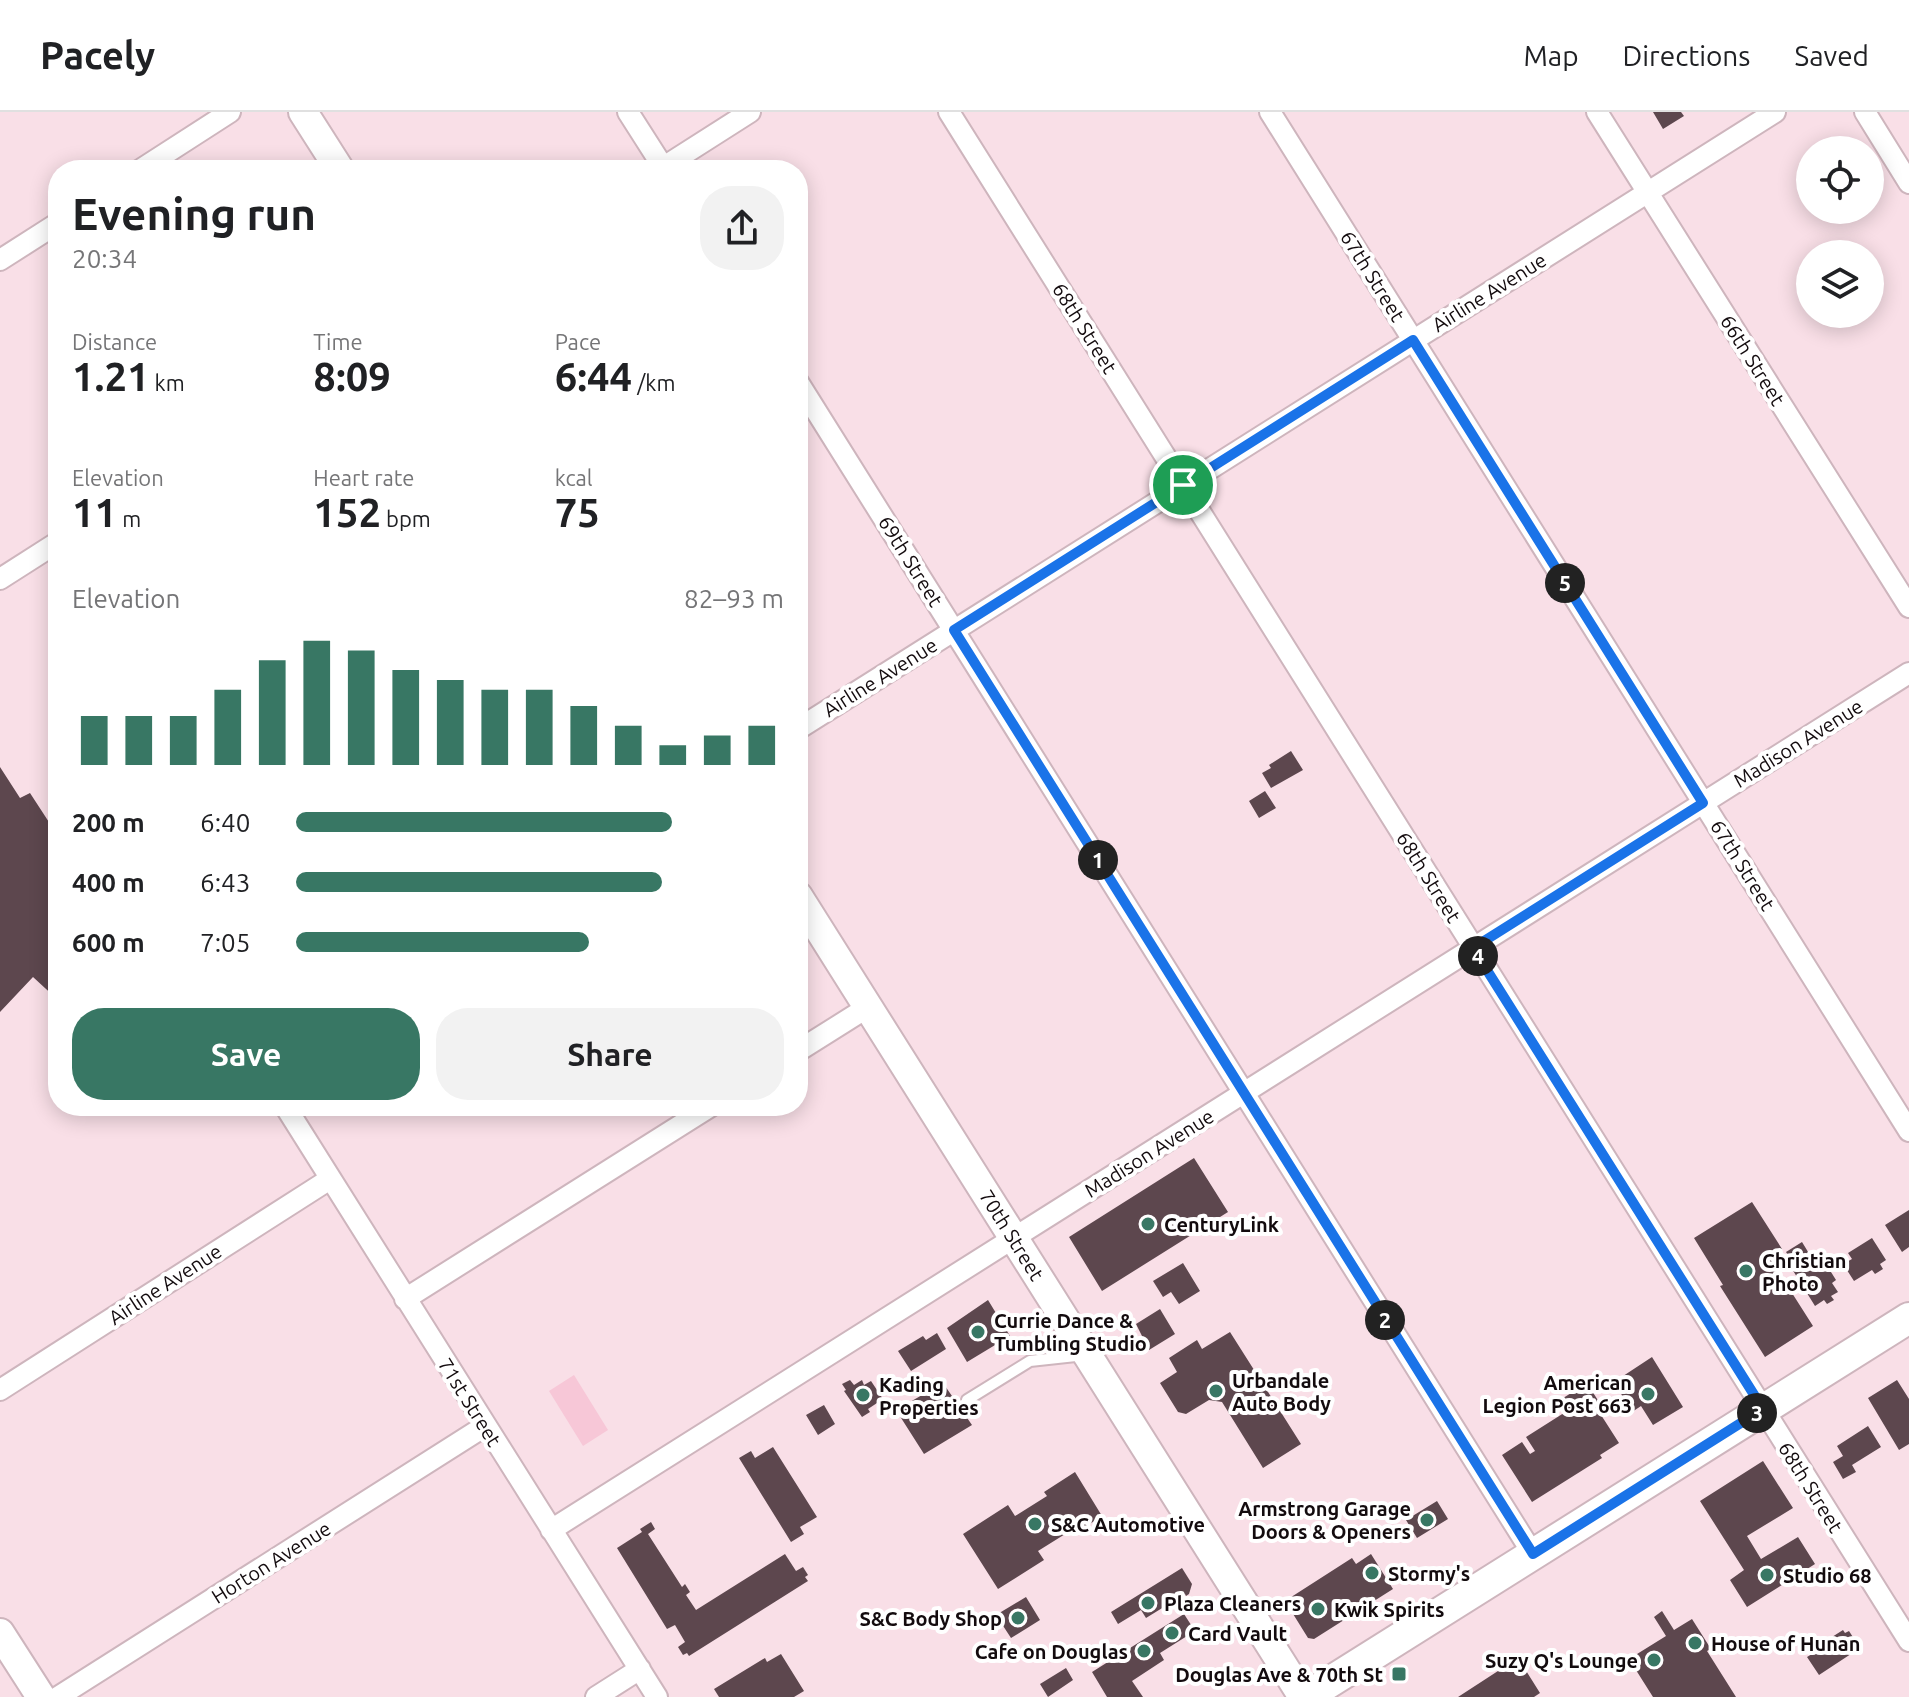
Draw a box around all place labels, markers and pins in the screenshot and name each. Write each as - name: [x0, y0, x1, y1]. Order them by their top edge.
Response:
- pin: [1149, 451, 1217, 519]
- pin: 5: [1545, 563, 1585, 603]
- pin: 1: [1078, 840, 1118, 880]
- pin: 4: [1458, 936, 1498, 976]
- place label: CenturyLink: [1164, 1213, 1279, 1236]
- marker: CenturyLink: [1139, 1215, 1157, 1233]
- place label: Christian Photo: [1762, 1249, 1846, 1295]
- marker: Christian Photo: [1737, 1262, 1755, 1280]
- pin: 2: [1365, 1300, 1405, 1340]
- place label: Currie Dance & Tumbling Studio: [994, 1309, 1147, 1355]
- marker: Currie Dance & Tumbling Studio: [969, 1323, 987, 1341]
- place label: Urbandale Auto Body: [1232, 1369, 1331, 1415]
- place label: American Legion Post 663: [1483, 1371, 1632, 1417]
- place label: Kading Properties: [879, 1373, 979, 1419]
- marker: Urbandale Auto Body: [1207, 1382, 1225, 1400]
- marker: American Legion Post 663: [1639, 1385, 1657, 1403]
- marker: Kading Properties: [854, 1386, 872, 1404]
- pin: 3: [1737, 1393, 1777, 1433]
- place label: Armstrong Garage Doors & Openers: [1238, 1497, 1411, 1543]
- marker: Armstrong Garage Doors & Openers: [1418, 1511, 1436, 1529]
- place label: S&C Automotive: [1051, 1513, 1205, 1536]
- marker: S&C Automotive: [1026, 1515, 1044, 1533]
- place label: Stormy's: [1388, 1562, 1470, 1585]
- marker: Stormy's: [1363, 1564, 1381, 1582]
- place label: Studio 68: [1783, 1564, 1872, 1587]
- marker: Studio 68: [1758, 1566, 1776, 1584]
- place label: Plaza Cleaners: [1164, 1592, 1301, 1615]
- marker: Plaza Cleaners: [1139, 1594, 1157, 1612]
- place label: Kwik Spirits: [1334, 1598, 1444, 1621]
- marker: Kwik Spirits: [1309, 1600, 1327, 1618]
- place label: S&C Body Shop: [860, 1607, 1002, 1630]
- marker: S&C Body Shop: [1009, 1609, 1027, 1627]
- place label: Card Vault: [1188, 1622, 1287, 1645]
- marker: Card Vault: [1163, 1624, 1181, 1642]
- place label: House of Hunan: [1711, 1632, 1860, 1655]
- marker: House of Hunan: [1686, 1634, 1704, 1652]
- place label: Cafe on Douglas: [975, 1640, 1128, 1663]
- marker: Cafe on Douglas: [1135, 1642, 1153, 1660]
- place label: Suzy Q's Lounge: [1485, 1649, 1638, 1672]
- marker: Suzy Q's Lounge: [1645, 1651, 1663, 1669]
- place label: Douglas Ave & 70th St: [1175, 1663, 1383, 1686]
- marker: Douglas Ave & 70th St: [1390, 1665, 1408, 1683]

